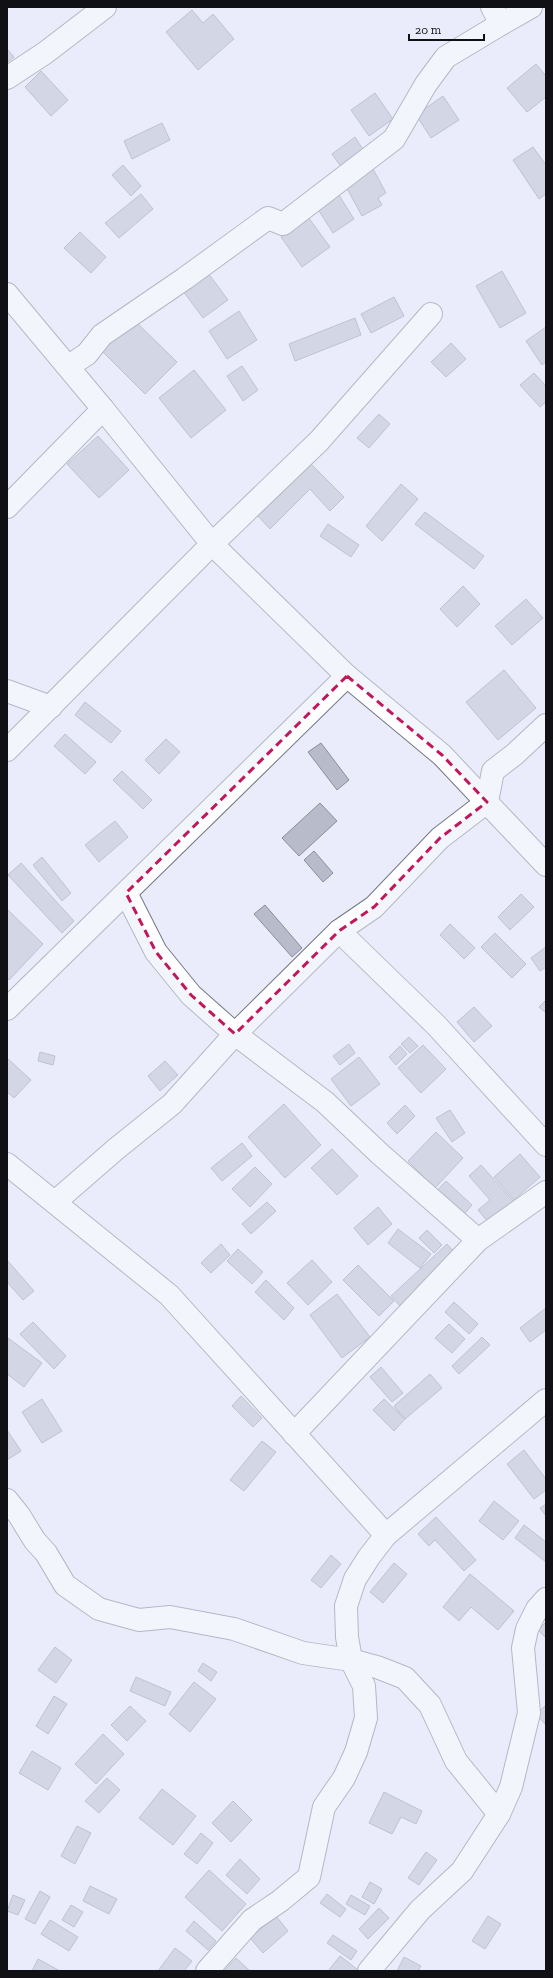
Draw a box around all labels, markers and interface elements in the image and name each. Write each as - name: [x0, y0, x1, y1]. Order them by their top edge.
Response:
- scale bar: [409, 16, 484, 42]
- text: 20 m: [415, 23, 442, 37]

